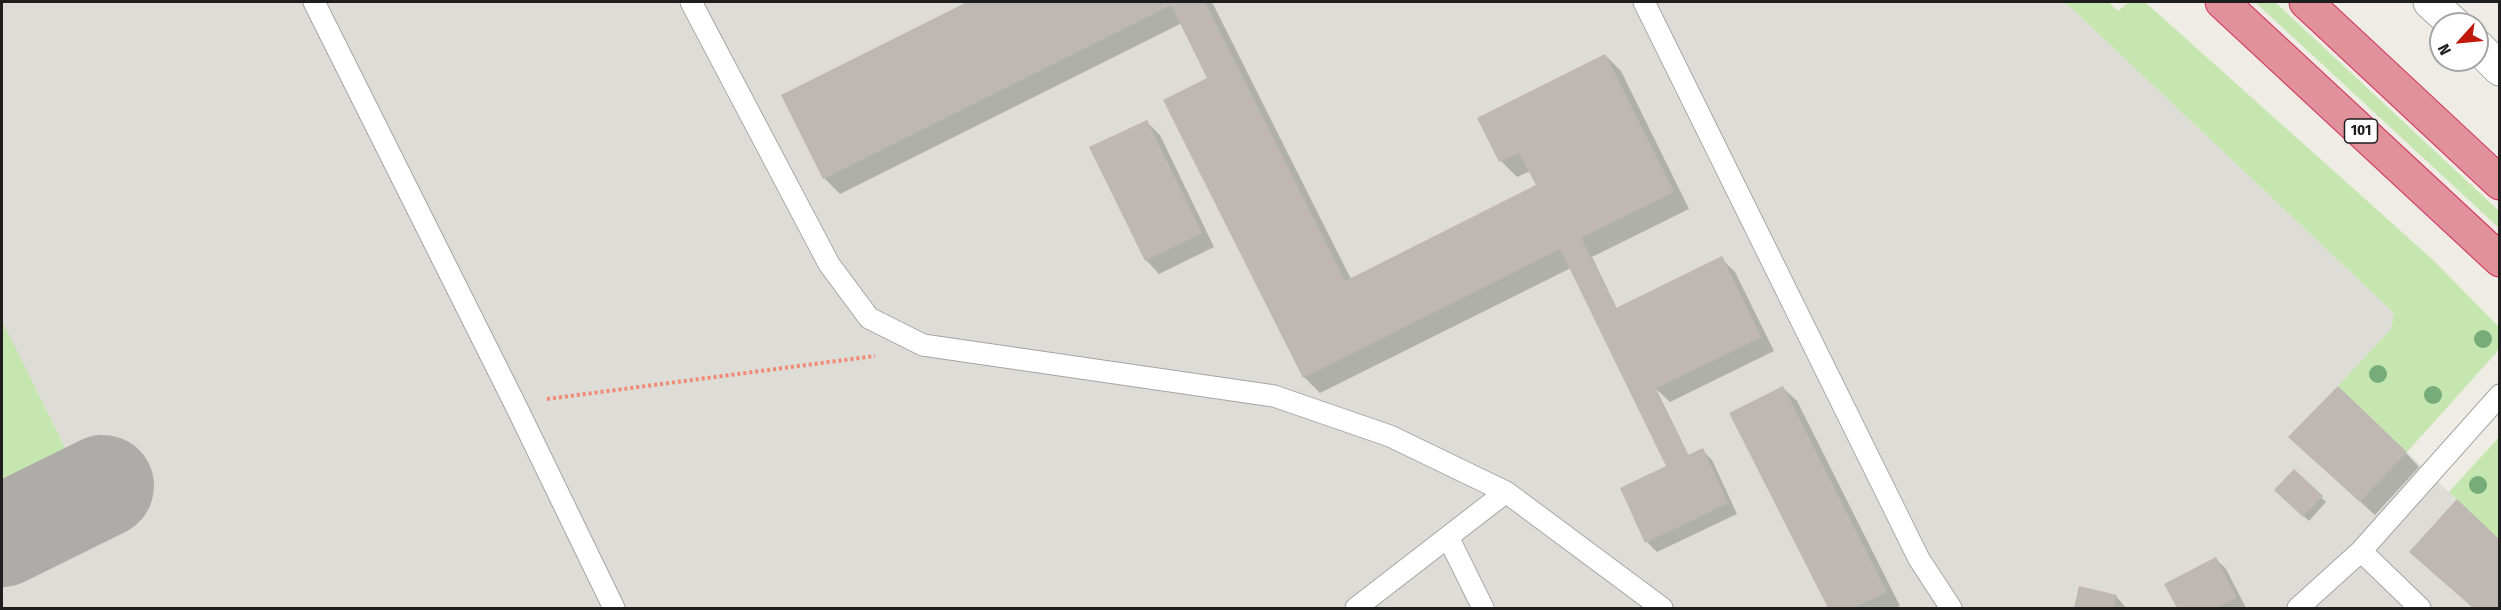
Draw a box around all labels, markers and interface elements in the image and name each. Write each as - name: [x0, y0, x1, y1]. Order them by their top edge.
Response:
- north arrow: [2429, 12, 2489, 72]
- text: N: [2434, 41, 2455, 58]
- road number: 101: [2344, 119, 2378, 143]

